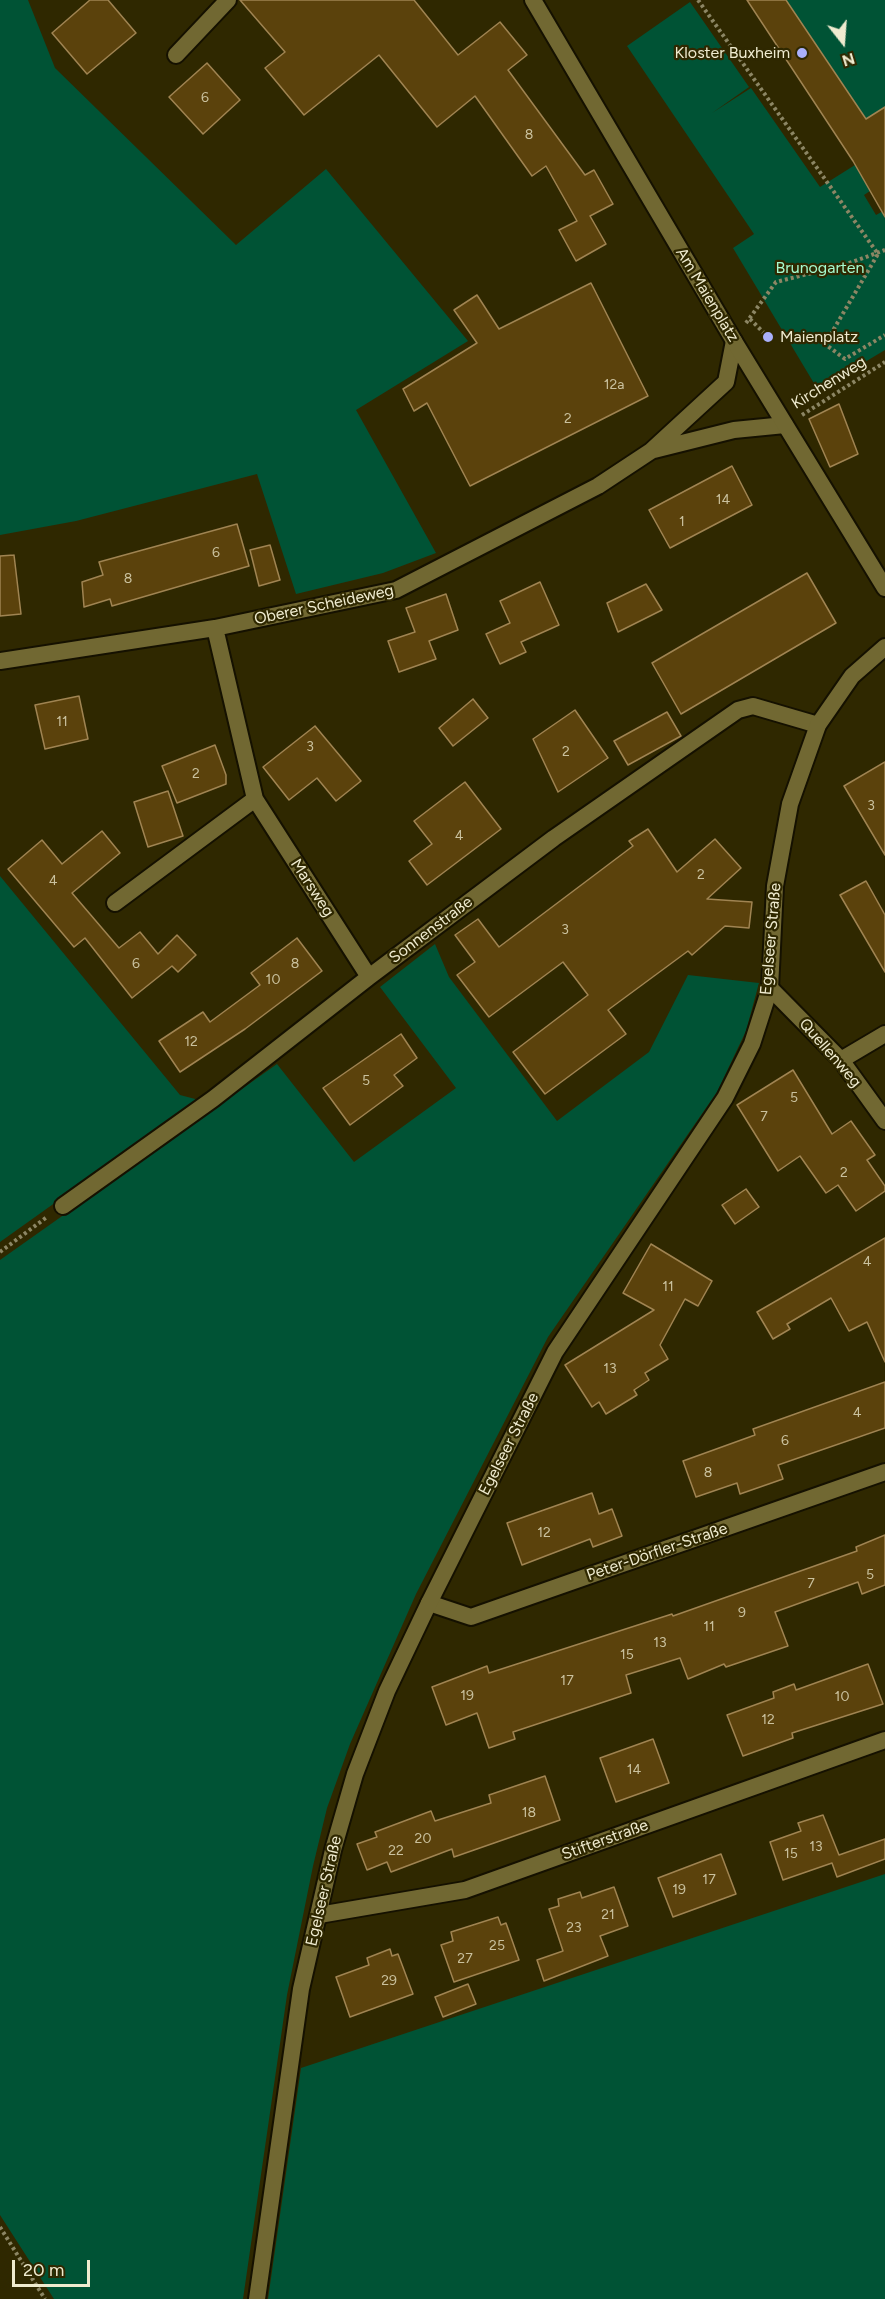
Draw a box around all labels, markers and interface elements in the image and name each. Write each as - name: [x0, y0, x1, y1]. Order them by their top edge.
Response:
- north arrow: [813, 12, 873, 72]
- place label: Kloster Buxheim: [675, 43, 790, 63]
- marker: Kloster Buxheim: [795, 46, 809, 60]
- text: N: [840, 49, 857, 71]
- house number: 6: [201, 90, 209, 106]
- house number: 8: [525, 127, 533, 143]
- street label: Am Maienplatz: [671, 244, 743, 346]
- park label: Brunogarten: [776, 258, 864, 278]
- place label: Maienplatz: [780, 327, 858, 347]
- marker: Maienplatz: [761, 330, 775, 344]
- street label: Kirchenweg: [788, 352, 870, 414]
- house number: 12a: [604, 377, 624, 393]
- house number: 2: [564, 411, 572, 427]
- house number: 14: [716, 492, 730, 508]
- house number: 1: [679, 514, 685, 530]
- house number: 6: [212, 545, 220, 561]
- house number: 8: [124, 571, 132, 587]
- street label: Oberer Scheideweg: [252, 581, 396, 629]
- house number: 11: [56, 714, 68, 730]
- house number: 3: [306, 739, 314, 755]
- house number: 2: [562, 744, 570, 760]
- house number: 2: [192, 766, 200, 782]
- house number: 3: [867, 798, 875, 814]
- house number: 4: [455, 828, 463, 844]
- street label: Marsweg: [286, 855, 338, 921]
- house number: 2: [697, 867, 705, 883]
- house number: 4: [49, 873, 57, 889]
- street label: Egelseer Straße: [757, 882, 785, 996]
- street label: Sonnenstraße: [386, 892, 476, 968]
- house number: 3: [561, 922, 569, 938]
- house number: 6: [132, 956, 140, 972]
- house number: 8: [291, 956, 299, 972]
- house number: 10: [266, 972, 280, 988]
- street label: Quellenweg: [795, 1015, 865, 1091]
- house number: 12: [184, 1034, 198, 1050]
- house number: 5: [362, 1073, 370, 1089]
- house number: 5: [790, 1090, 798, 1106]
- house number: 7: [760, 1109, 768, 1125]
- house number: 2: [840, 1165, 848, 1181]
- house number: 4: [863, 1254, 871, 1270]
- house number: 11: [662, 1279, 674, 1295]
- house number: 13: [603, 1361, 617, 1377]
- street label: Egelseer Straße: [475, 1389, 543, 1499]
- house number: 4: [853, 1405, 861, 1421]
- house number: 6: [781, 1433, 789, 1449]
- house number: 8: [704, 1465, 712, 1481]
- street label: Peter-Dörfler-Straße: [584, 1519, 730, 1585]
- house number: 12: [537, 1525, 551, 1541]
- house number: 5: [866, 1567, 874, 1583]
- house number: 7: [807, 1576, 815, 1592]
- house number: 9: [738, 1605, 746, 1621]
- house number: 11: [703, 1619, 715, 1635]
- house number: 13: [653, 1635, 667, 1651]
- house number: 15: [620, 1647, 634, 1663]
- house number: 17: [560, 1673, 574, 1689]
- house number: 19: [460, 1688, 474, 1704]
- house number: 10: [835, 1689, 849, 1705]
- house number: 12: [761, 1712, 775, 1728]
- house number: 14: [627, 1762, 641, 1778]
- house number: 18: [522, 1805, 536, 1821]
- street label: Stifterstraße: [559, 1816, 651, 1864]
- house number: 20: [415, 1831, 431, 1847]
- street label: Egelseer Straße: [302, 1834, 346, 1948]
- house number: 13: [809, 1839, 823, 1855]
- house number: 22: [388, 1843, 404, 1859]
- house number: 15: [784, 1846, 798, 1862]
- house number: 17: [702, 1872, 716, 1888]
- house number: 19: [672, 1882, 686, 1898]
- house number: 21: [601, 1907, 615, 1923]
- house number: 23: [566, 1920, 582, 1936]
- house number: 25: [489, 1938, 505, 1954]
- house number: 27: [457, 1951, 473, 1967]
- house number: 29: [381, 1973, 397, 1989]
- scale bar: [15, 2248, 93, 2286]
- text: 20 m: [23, 2259, 64, 2281]

